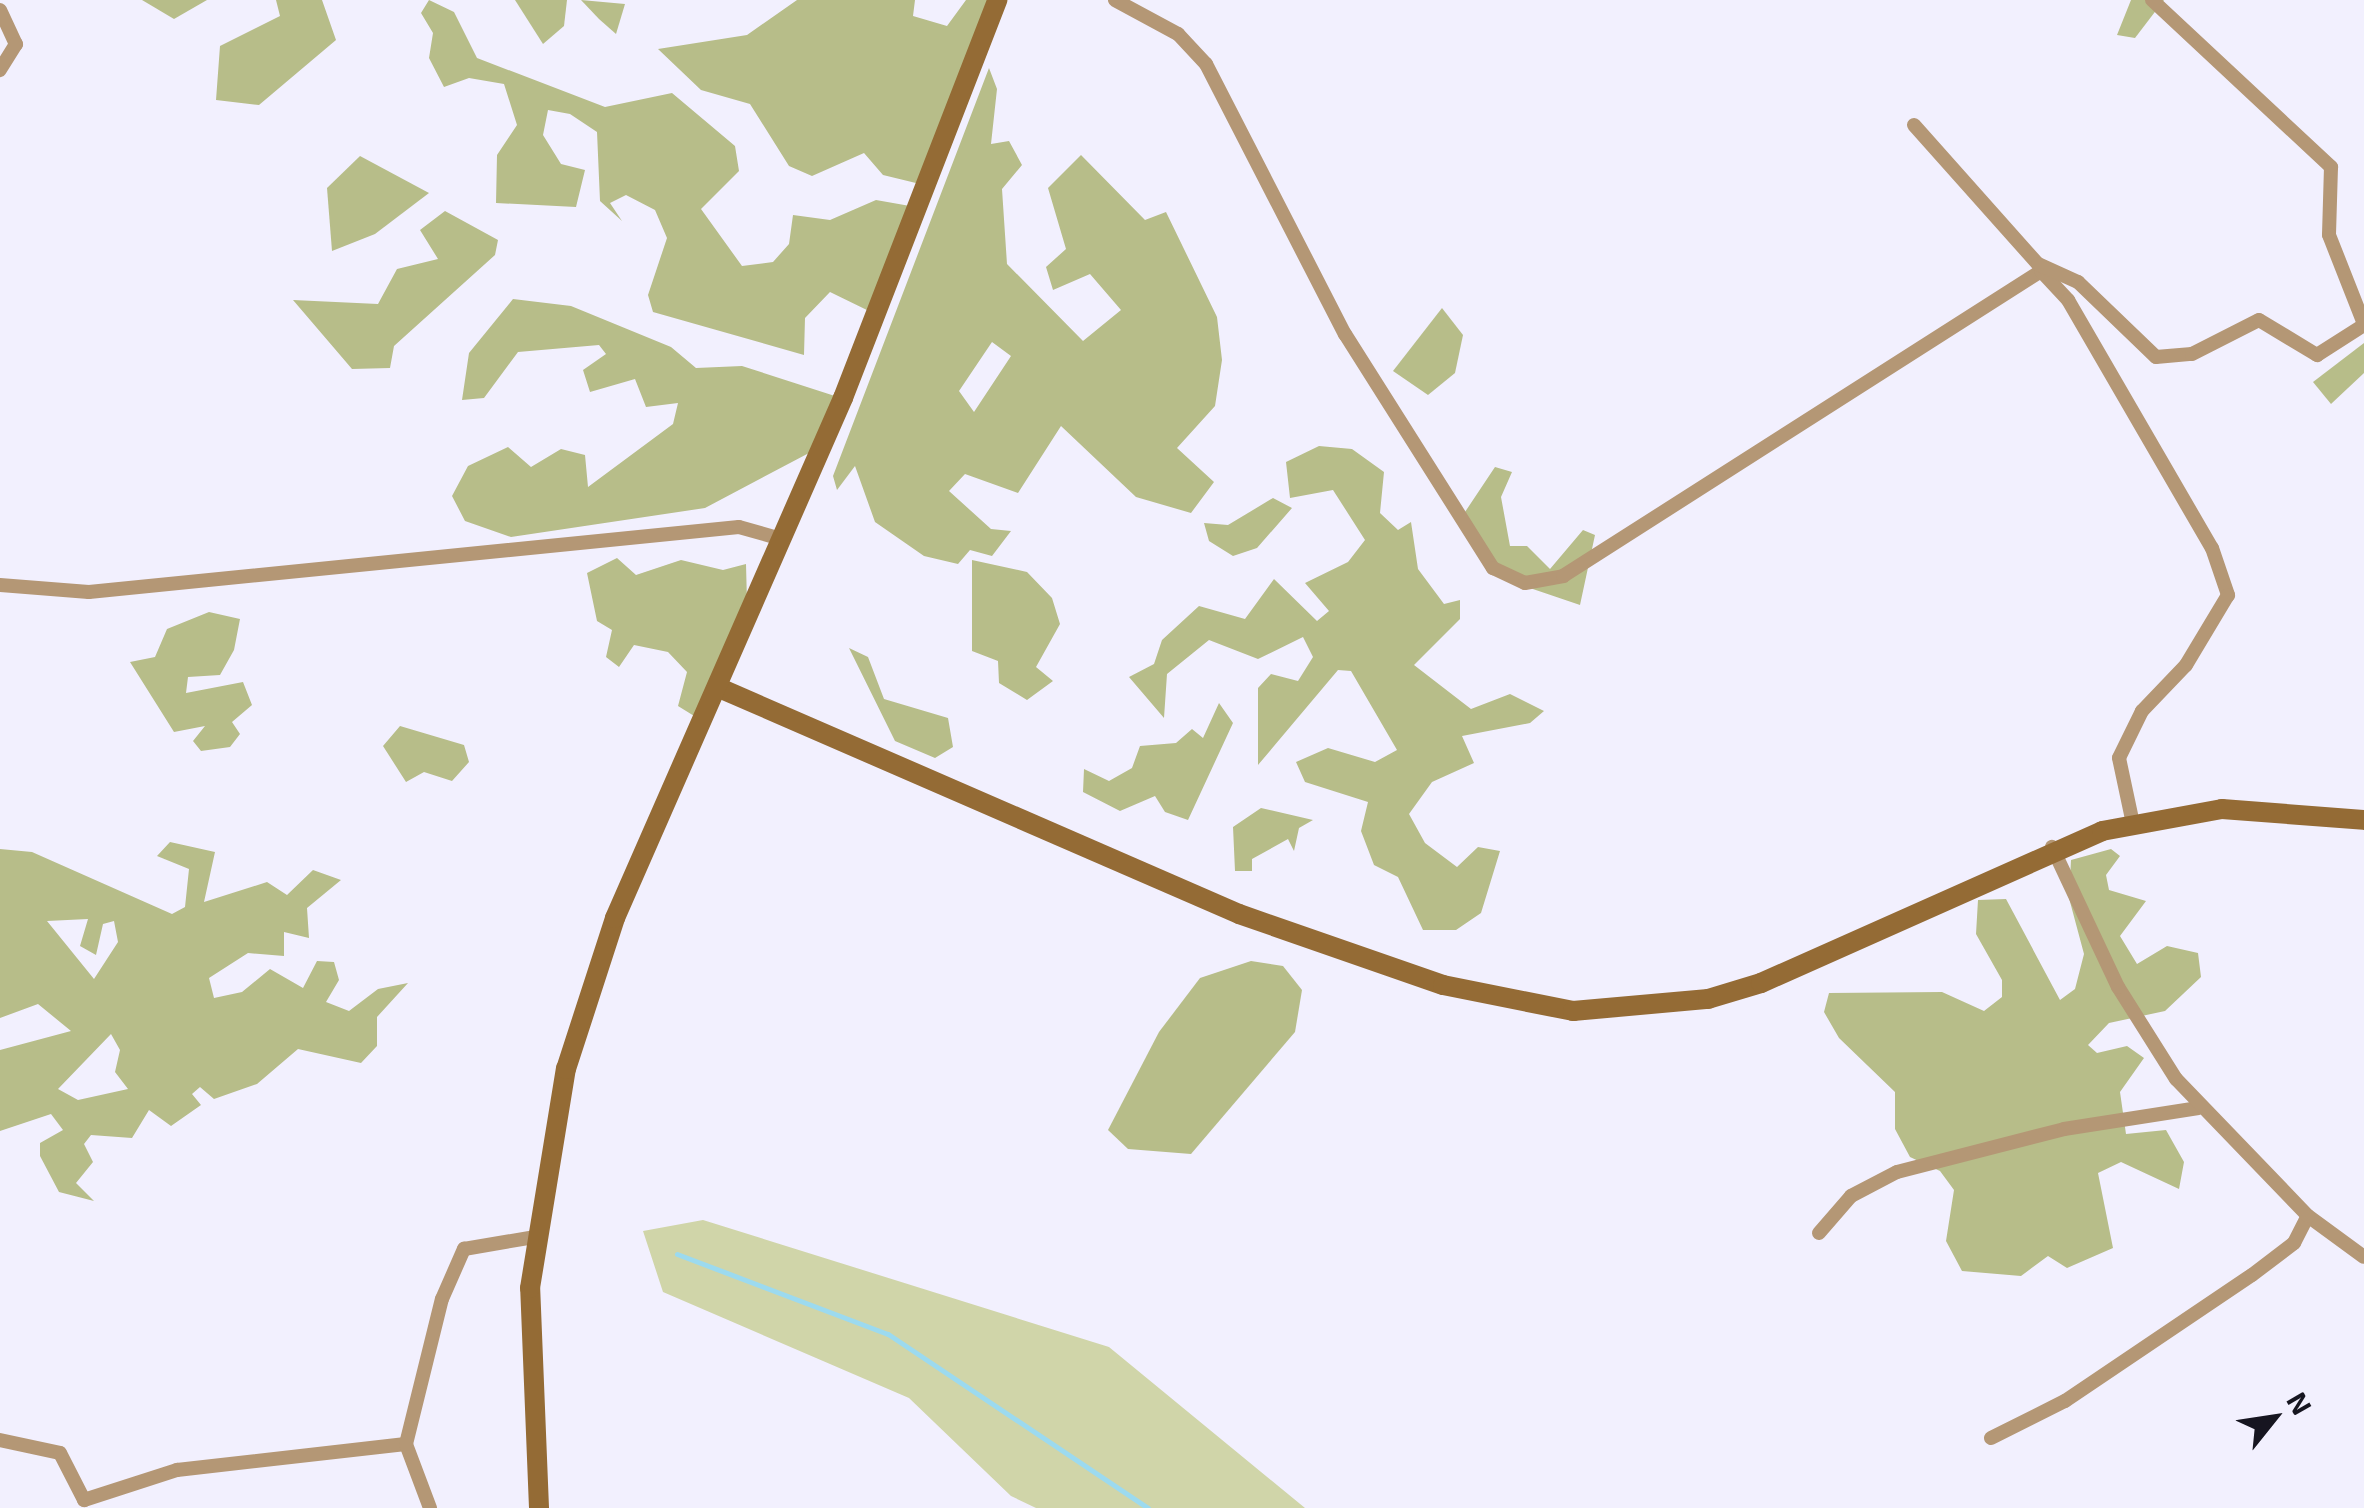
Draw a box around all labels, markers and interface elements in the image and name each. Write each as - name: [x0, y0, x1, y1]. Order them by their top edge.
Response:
- north arrow: [2224, 1368, 2324, 1468]
- text: N: [2280, 1386, 2320, 1420]

